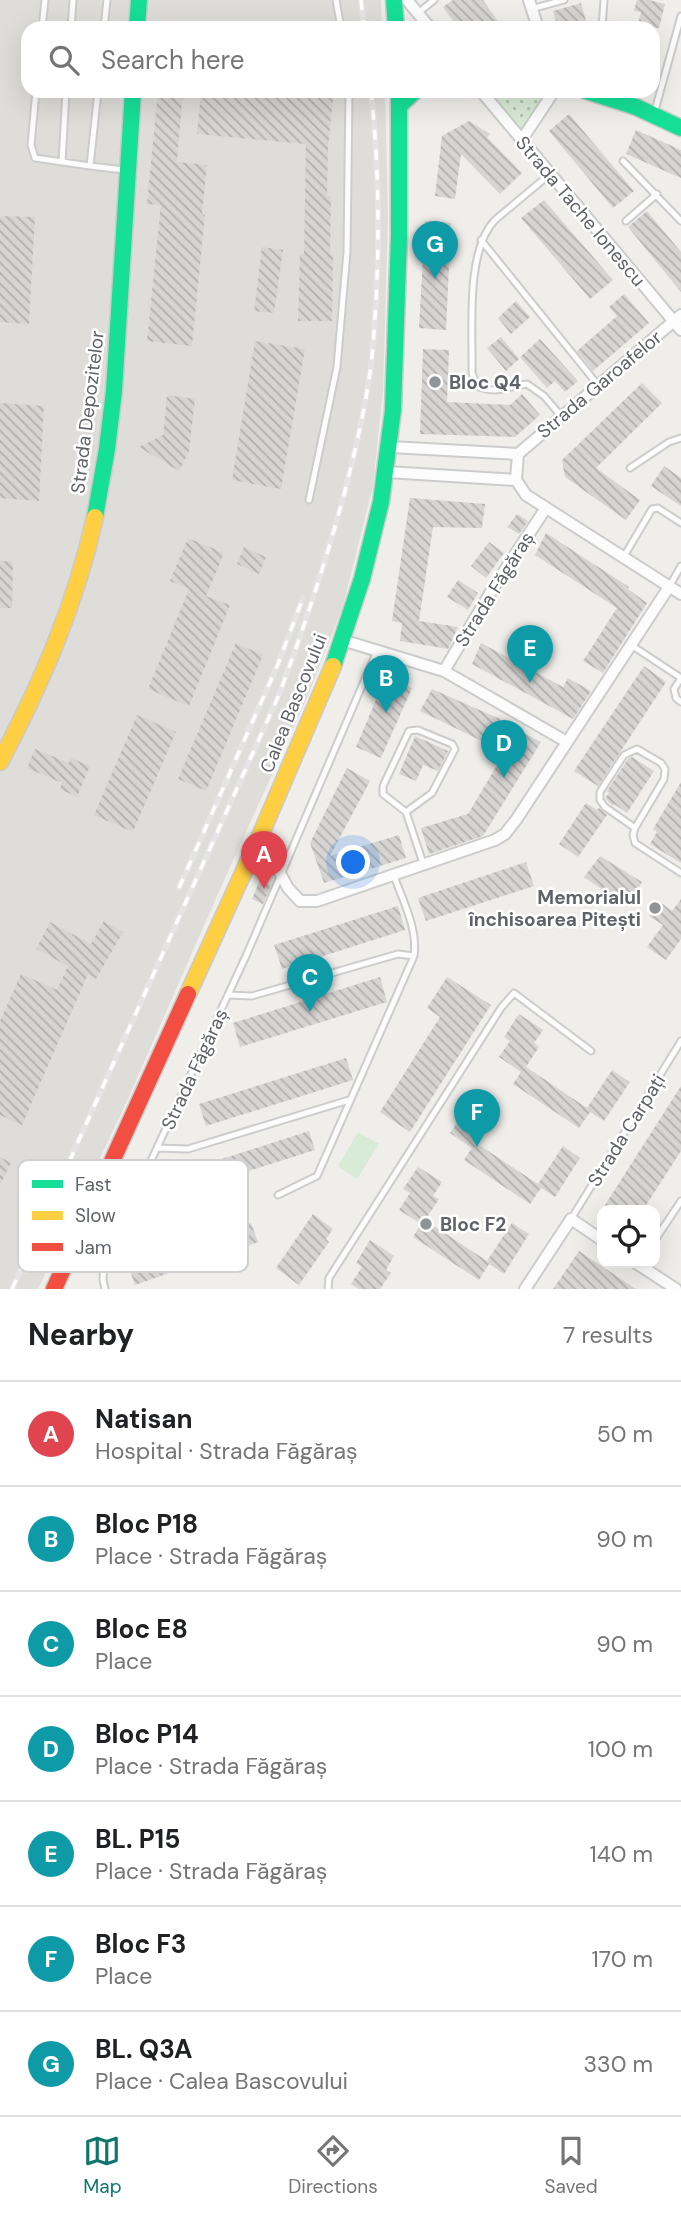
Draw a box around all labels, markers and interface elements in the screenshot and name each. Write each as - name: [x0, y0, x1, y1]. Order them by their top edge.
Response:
- search box: [21, 21, 660, 98]
- icon: search: [45, 41, 83, 79]
- text: Search here: [101, 43, 244, 77]
- street label: Strada Tache Ionescu: [510, 131, 651, 292]
- pin: G: [412, 221, 458, 279]
- street label: Strada Garoafelor: [532, 325, 667, 444]
- street label: Strada Depozitelor: [65, 329, 110, 495]
- place label: Bloc Q4: [449, 370, 521, 395]
- marker: Bloc Q4: [427, 374, 443, 390]
- street label: Strada Făgăraș: [449, 527, 540, 651]
- pin: E: [507, 625, 553, 683]
- street label: Calea Bascovului: [254, 630, 333, 776]
- pin: B: [363, 655, 409, 713]
- pin: D: [481, 720, 527, 778]
- pin: A: [241, 831, 287, 889]
- your location: [336, 845, 370, 879]
- place label: Memorialul închisoarea Pitești: [468, 885, 641, 932]
- marker: Memorialul închisoarea Pitești: [647, 900, 663, 916]
- pin: C: [287, 954, 333, 1012]
- street label: Strada Făgăraș: [155, 1005, 233, 1134]
- street label: Strada Carpați: [582, 1069, 671, 1191]
- pin: F: [454, 1089, 500, 1147]
- legend: [18, 1160, 248, 1272]
- text: Fast: [75, 1172, 111, 1197]
- text: Slow: [75, 1203, 116, 1228]
- map controls: [597, 1205, 660, 1268]
- button: locate: [597, 1205, 660, 1268]
- place label: Bloc F2: [440, 1212, 506, 1237]
- marker: Bloc F2: [418, 1216, 434, 1232]
- text: Jam: [75, 1235, 112, 1260]
- text: Nearby: [28, 1315, 134, 1354]
- text: 7 results: [563, 1320, 653, 1350]
- text: Natisan: [95, 1402, 193, 1436]
- text: A: [43, 1419, 59, 1449]
- text: 50 m: [597, 1419, 653, 1449]
- text: Hospital · Strada Făgăraș: [95, 1436, 358, 1466]
- text: Bloc P18: [95, 1507, 198, 1541]
- text: B: [44, 1524, 58, 1554]
- text: 90 m: [596, 1524, 653, 1554]
- text: Place · Strada Făgăraș: [95, 1541, 327, 1571]
- text: Bloc E8: [95, 1612, 188, 1646]
- text: C: [43, 1629, 59, 1659]
- text: 90 m: [596, 1629, 653, 1659]
- text: Place: [95, 1646, 152, 1676]
- text: Bloc P14: [95, 1717, 199, 1751]
- text: D: [43, 1734, 59, 1764]
- text: 100 m: [588, 1734, 653, 1764]
- text: Place · Strada Făgăraș: [95, 1751, 327, 1781]
- text: BL. P15: [95, 1822, 180, 1856]
- text: E: [44, 1839, 58, 1869]
- text: 140 m: [590, 1839, 653, 1869]
- text: Place · Strada Făgăraș: [95, 1856, 327, 1886]
- text: Bloc F3: [95, 1927, 186, 1961]
- text: F: [45, 1944, 57, 1974]
- text: 170 m: [592, 1944, 653, 1974]
- text: Place: [95, 1961, 152, 1991]
- text: BL. Q3A: [95, 2032, 192, 2066]
- text: G: [42, 2049, 60, 2079]
- text: 330 m: [583, 2049, 653, 2079]
- text: Place · Calea Bascovului: [95, 2066, 348, 2096]
- tab: Map: [83, 2132, 122, 2199]
- tab: Directions: [288, 2132, 378, 2199]
- tab: Saved: [544, 2132, 598, 2199]

